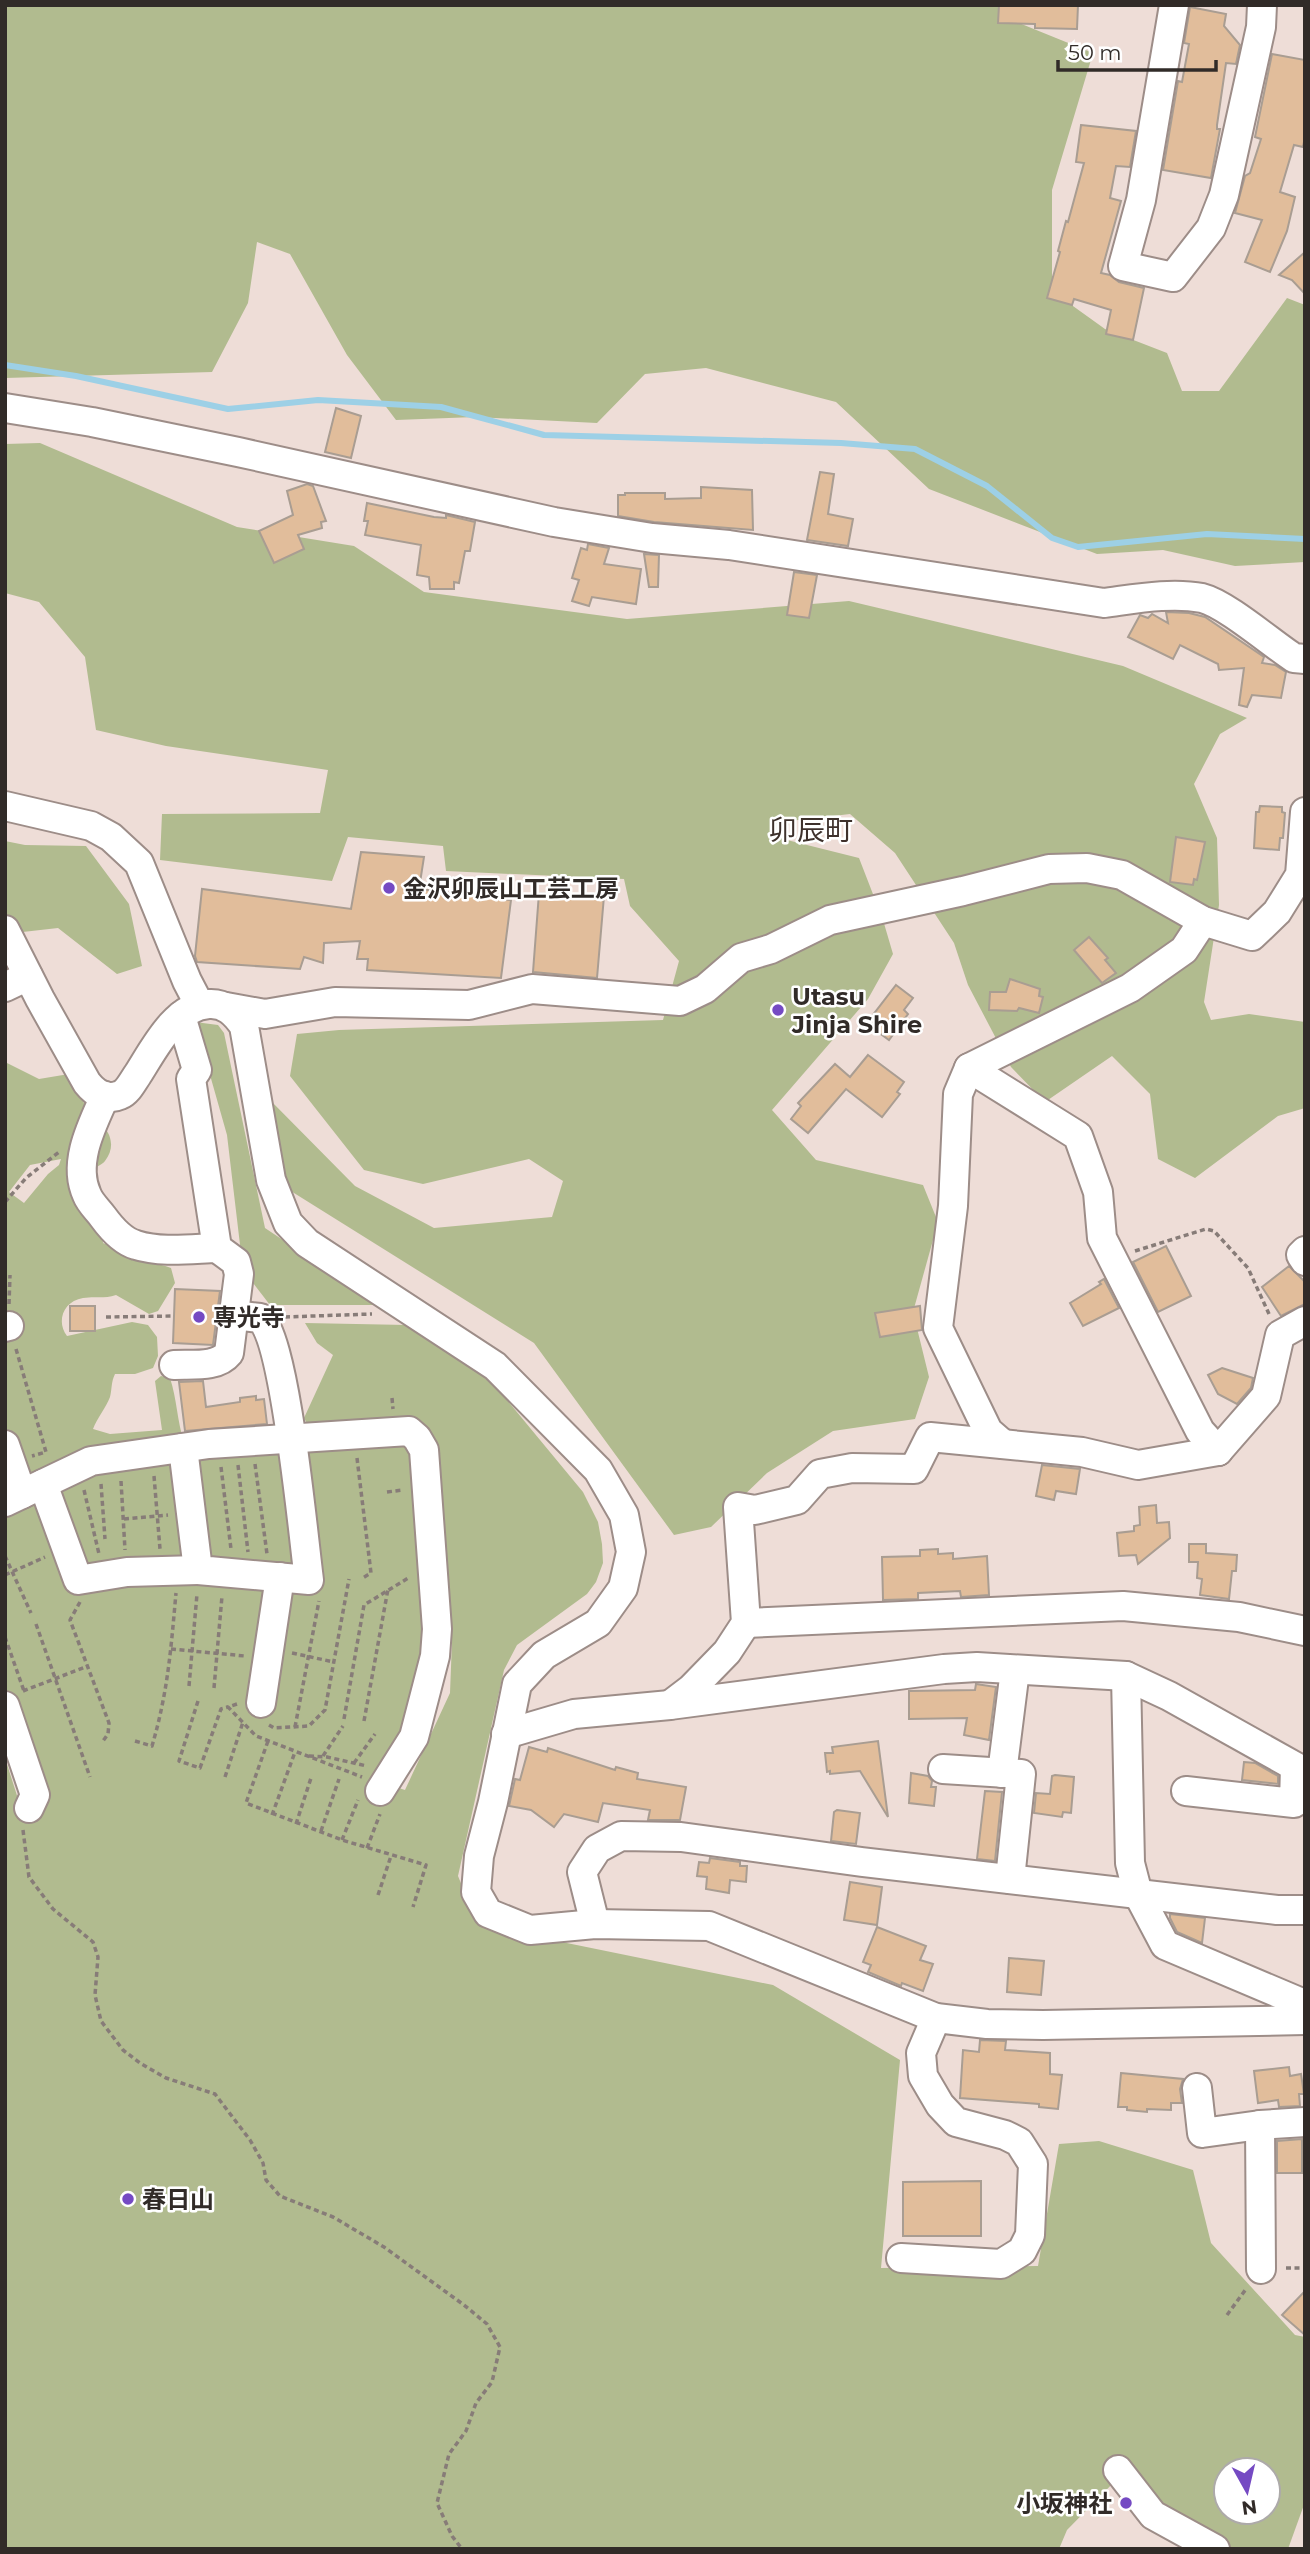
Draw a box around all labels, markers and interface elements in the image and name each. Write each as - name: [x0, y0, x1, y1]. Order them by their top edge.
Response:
- scale bar: [1058, 28, 1216, 72]
- text: 50 m: [1068, 40, 1122, 65]
- district label: 卯辰町: [769, 813, 853, 847]
- place label: 金沢卯辰山工芸工房: [403, 874, 619, 903]
- marker: 金沢卯辰山工芸工房: [381, 880, 397, 896]
- place label: Utasu Jinja Shire: [791, 982, 922, 1039]
- marker: Utasu Jinja Shire: [770, 1002, 786, 1018]
- place label: 専光寺: [213, 1303, 285, 1332]
- marker: 専光寺: [191, 1309, 207, 1325]
- place label: 春日山: [142, 2185, 214, 2214]
- marker: 春日山: [120, 2191, 136, 2207]
- north arrow: [1212, 2456, 1282, 2526]
- place label: 小坂神社: [1016, 2489, 1112, 2518]
- marker: 小坂神社: [1118, 2495, 1134, 2511]
- text: N: [1240, 2495, 1259, 2520]

